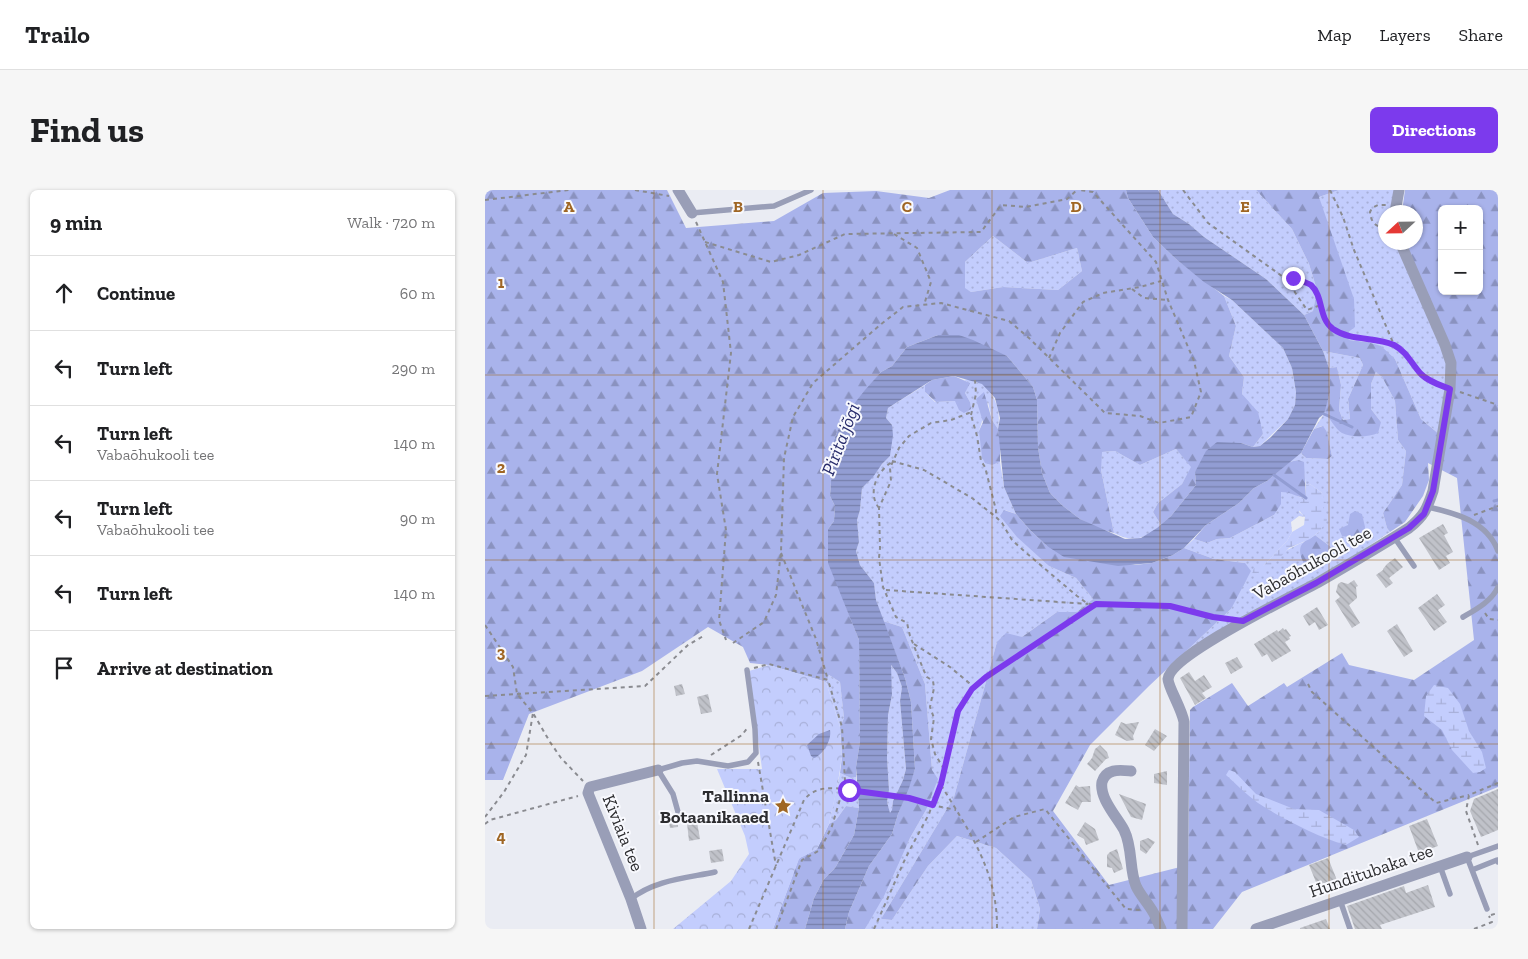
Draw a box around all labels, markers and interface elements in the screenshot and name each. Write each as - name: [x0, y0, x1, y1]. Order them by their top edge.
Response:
- text: Trailo: [25, 20, 90, 49]
- text: Map: [1317, 24, 1352, 46]
- text: Layers: [1380, 24, 1431, 46]
- text: Share: [1459, 24, 1503, 46]
- button: Directions: [1370, 107, 1498, 153]
- text: Find us: [30, 109, 144, 151]
- text: A: [564, 197, 575, 216]
- text: B: [733, 197, 743, 216]
- text: C: [902, 197, 912, 216]
- text: D: [1070, 197, 1082, 216]
- text: E: [1240, 197, 1250, 216]
- north arrow: [1378, 205, 1423, 250]
- map controls: [1438, 205, 1483, 295]
- button: +: [1438, 205, 1483, 250]
- text: 9 min: [50, 210, 102, 235]
- text: Walk · 720 m: [347, 213, 435, 232]
- button: −: [1438, 250, 1483, 295]
- route end: [1282, 267, 1305, 290]
- text: 1: [498, 273, 505, 292]
- icon: ahead: [50, 279, 78, 307]
- text: Continue: [97, 282, 175, 305]
- text: 60 m: [400, 284, 435, 303]
- icon: left: [50, 354, 78, 382]
- text: Turn left: [97, 357, 172, 380]
- text: 290 m: [392, 359, 435, 378]
- water label: Pirita jõgi: [816, 400, 865, 478]
- text: Turn left: [97, 422, 172, 445]
- icon: left: [50, 429, 78, 457]
- text: 140 m: [394, 434, 435, 453]
- text: Vabaõhukooli tee: [97, 445, 214, 464]
- text: 2: [497, 458, 506, 477]
- text: Turn left: [97, 497, 172, 520]
- icon: left: [50, 504, 78, 532]
- text: 90 m: [400, 509, 435, 528]
- text: Vabaõhukooli tee: [97, 520, 214, 539]
- street label: Vabaõhukooli tee: [1248, 521, 1375, 605]
- icon: left: [50, 579, 78, 607]
- text: Turn left: [97, 582, 172, 605]
- text: 140 m: [394, 584, 435, 603]
- text: 3: [497, 643, 506, 662]
- icon: arrive: [50, 654, 78, 682]
- text: Arrive at destination: [97, 657, 273, 680]
- route start: [838, 779, 861, 802]
- place label: Tallinna Botaanikaaed: [660, 785, 770, 828]
- street label: Kiviaia tee: [598, 791, 648, 875]
- place icon: Tallinna Botaanikaaed: [773, 796, 793, 816]
- text: 4: [496, 827, 506, 846]
- street label: Hunditubaka tee: [1306, 840, 1436, 902]

